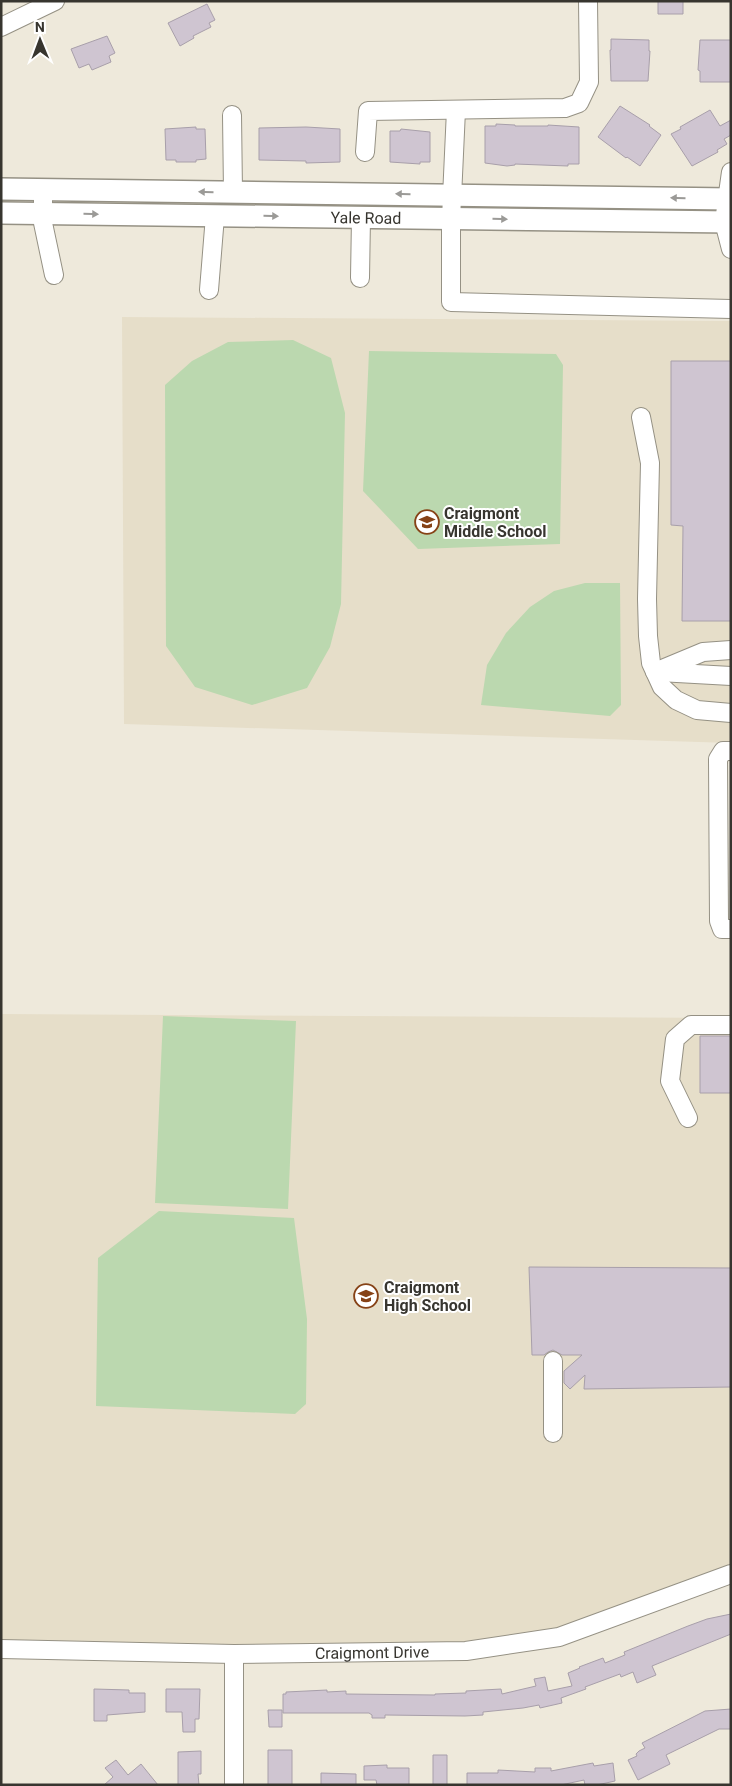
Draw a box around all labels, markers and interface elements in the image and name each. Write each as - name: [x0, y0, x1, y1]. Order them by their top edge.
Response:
- north arrow: [15, 15, 65, 65]
- text: N: [35, 19, 45, 35]
- one-way arrow: [198, 188, 214, 196]
- one-way arrow: [395, 190, 411, 198]
- one-way arrow: [670, 194, 686, 202]
- street label: Yale Road: [330, 208, 401, 227]
- one-way arrow: [84, 210, 100, 218]
- one-way arrow: [264, 212, 280, 220]
- one-way arrow: [492, 215, 508, 223]
- place label: Craigmont Middle School: [444, 504, 547, 541]
- school or university icon: Craigmont Middle School: [414, 509, 440, 535]
- place label: Craigmont High School: [384, 1278, 471, 1315]
- school or university icon: Craigmont High School: [353, 1283, 379, 1309]
- street label: Craigmont Drive: [315, 1642, 429, 1662]

